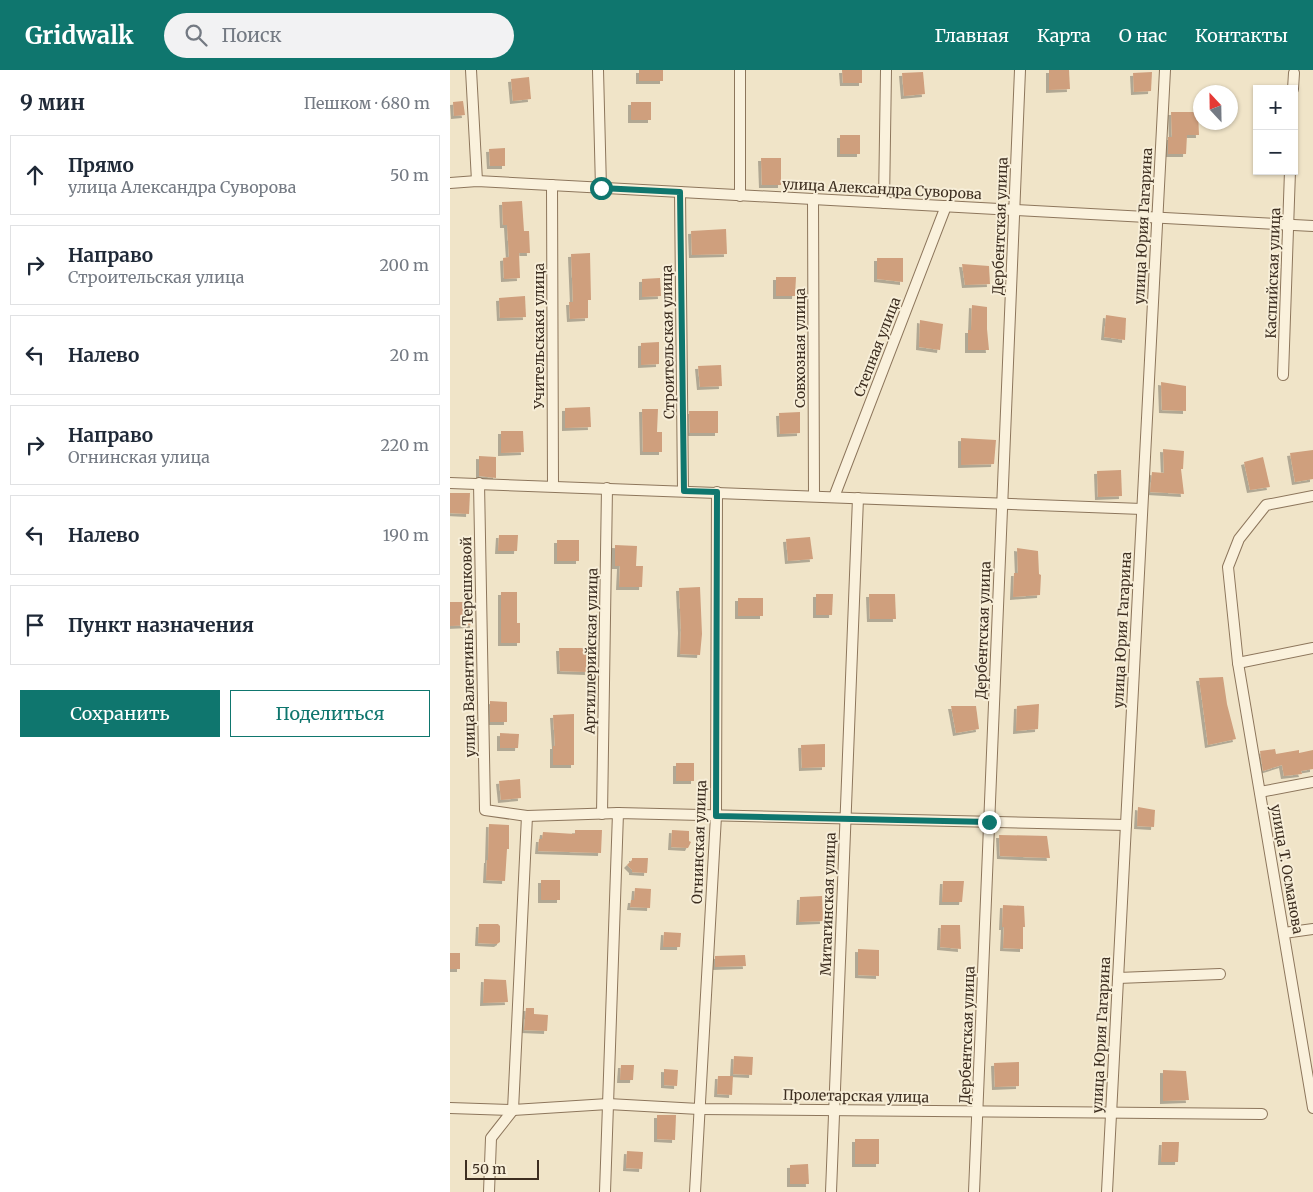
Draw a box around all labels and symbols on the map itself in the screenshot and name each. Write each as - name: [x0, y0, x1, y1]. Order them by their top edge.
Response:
- north arrow: [1193, 85, 1238, 130]
- street label: улица Юрия Гагарина: [1130, 147, 1156, 305]
- street label: Дербентская улица: [989, 156, 1011, 295]
- street label: улица Александра Суворова: [782, 175, 983, 203]
- route start: [590, 177, 613, 200]
- street label: Каспийская улица: [1262, 207, 1284, 339]
- street label: Учительскакя улица: [530, 262, 548, 410]
- street label: Строительская улица: [658, 264, 678, 419]
- street label: Совхозная улица: [791, 287, 809, 408]
- street label: Степная улица: [850, 294, 905, 400]
- street label: улица Валентины Терешковой: [457, 536, 479, 758]
- street label: улица Юрия Гагарина: [1109, 551, 1135, 709]
- street label: Дербентская улица: [972, 560, 994, 699]
- street label: Артиллерийская улица: [581, 567, 601, 735]
- street label: Огнинская улица: [688, 779, 710, 904]
- street label: улица Т. Османова: [1267, 803, 1307, 936]
- route end: [978, 811, 1001, 834]
- street label: Митагинская улица: [816, 831, 840, 976]
- street label: улица Юрия Гагарина: [1088, 956, 1114, 1114]
- street label: Дербентская улица: [956, 965, 978, 1104]
- street label: Пролетарская улица: [783, 1086, 930, 1106]
- scale bar: [465, 1157, 539, 1180]

